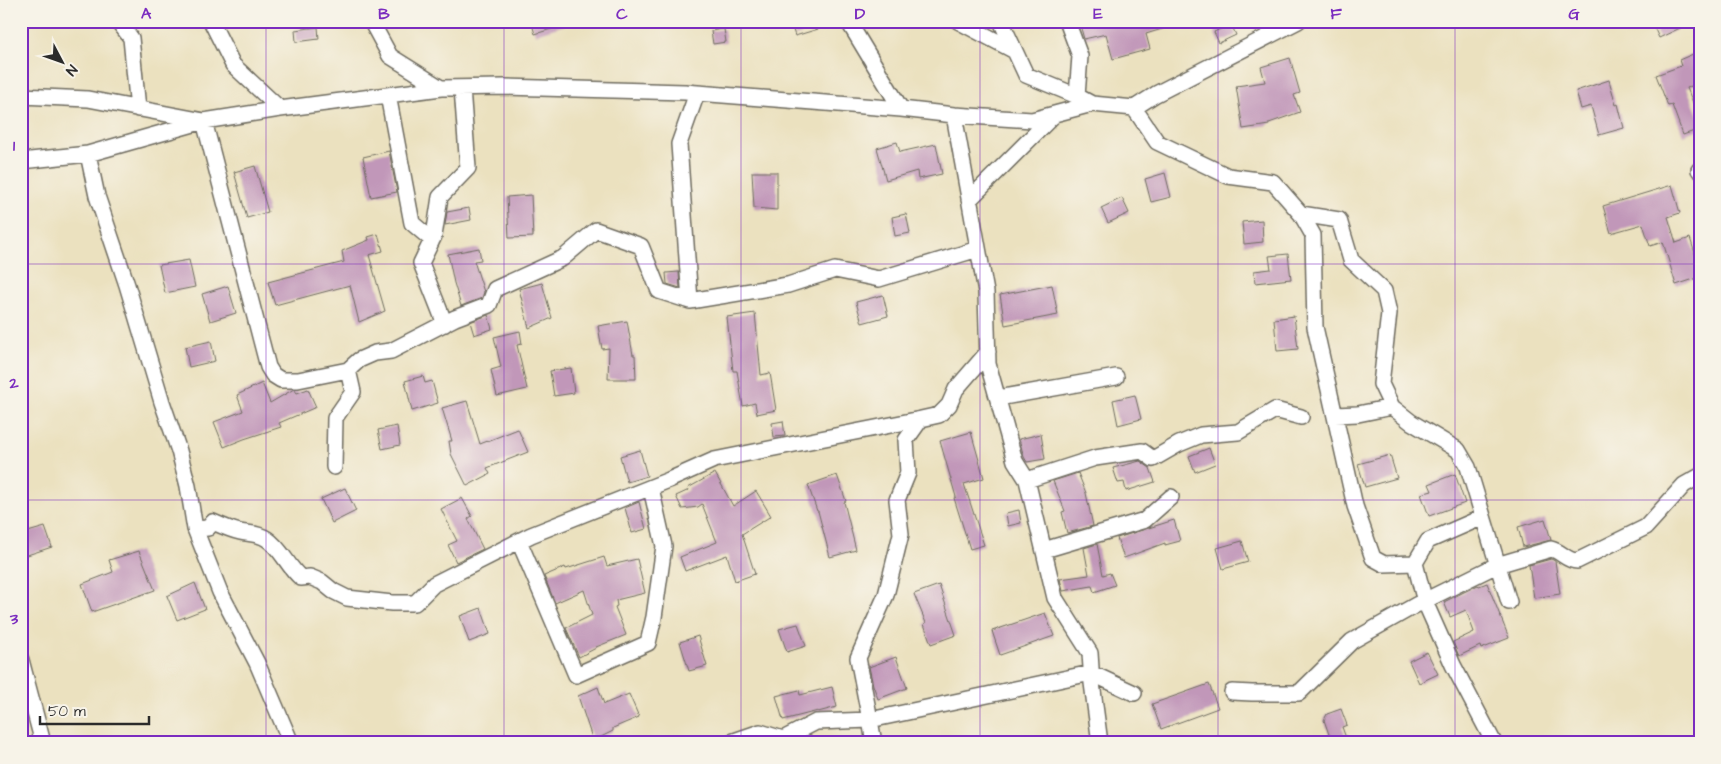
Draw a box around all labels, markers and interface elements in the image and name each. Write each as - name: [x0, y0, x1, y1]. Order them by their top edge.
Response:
- text: A: [141, 3, 152, 25]
- text: B: [378, 3, 390, 25]
- text: C: [616, 3, 628, 25]
- text: D: [855, 3, 866, 25]
- text: E: [1093, 3, 1103, 25]
- text: F: [1330, 3, 1342, 25]
- text: G: [1568, 3, 1580, 25]
- north arrow: [38, 38, 88, 88]
- text: N: [60, 60, 81, 80]
- text: 1: [13, 135, 16, 157]
- text: 2: [8, 372, 19, 394]
- text: 3: [9, 608, 19, 630]
- scale bar: [40, 694, 149, 726]
- text: 50 m: [48, 701, 86, 722]

